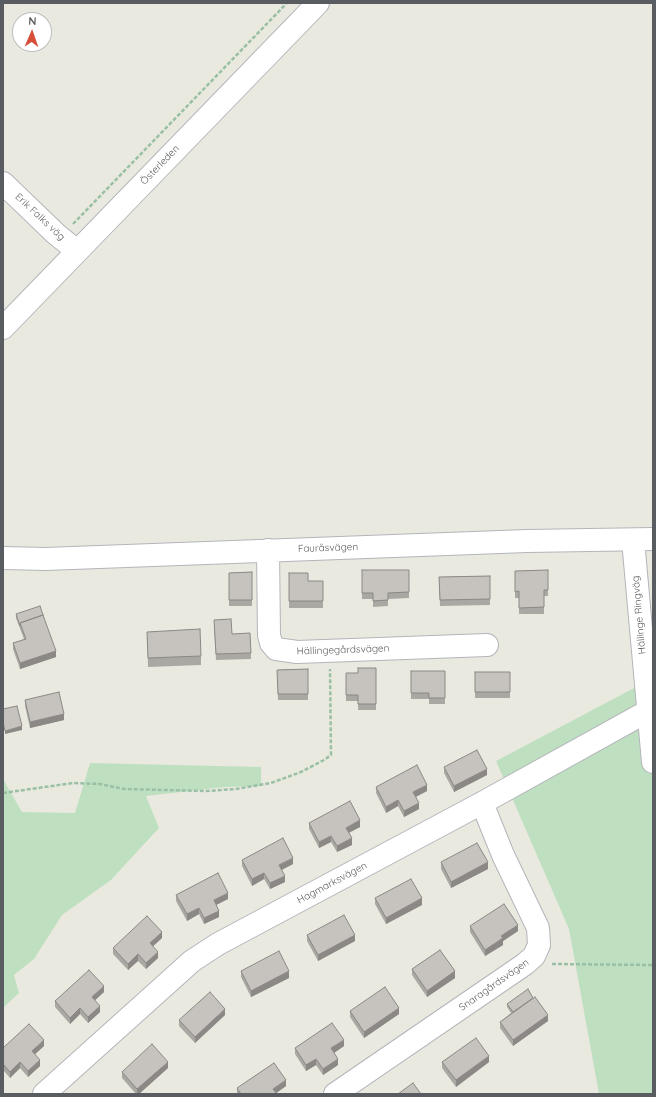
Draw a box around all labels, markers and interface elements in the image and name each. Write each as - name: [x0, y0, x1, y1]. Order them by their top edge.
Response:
- north arrow: [12, 12, 52, 52]
- text: N: [28, 14, 37, 28]
- street label: Österleden: [138, 143, 182, 187]
- street label: Erik Falks väg: [13, 191, 67, 243]
- street label: Fauråsvägen: [298, 541, 358, 555]
- street label: Hällinge Ringväg: [630, 575, 648, 655]
- street label: Hällingegårdsvägen: [296, 642, 390, 658]
- street label: Hagmarksvägen: [295, 860, 369, 906]
- street label: Snaragårdsvägen: [457, 956, 531, 1014]

